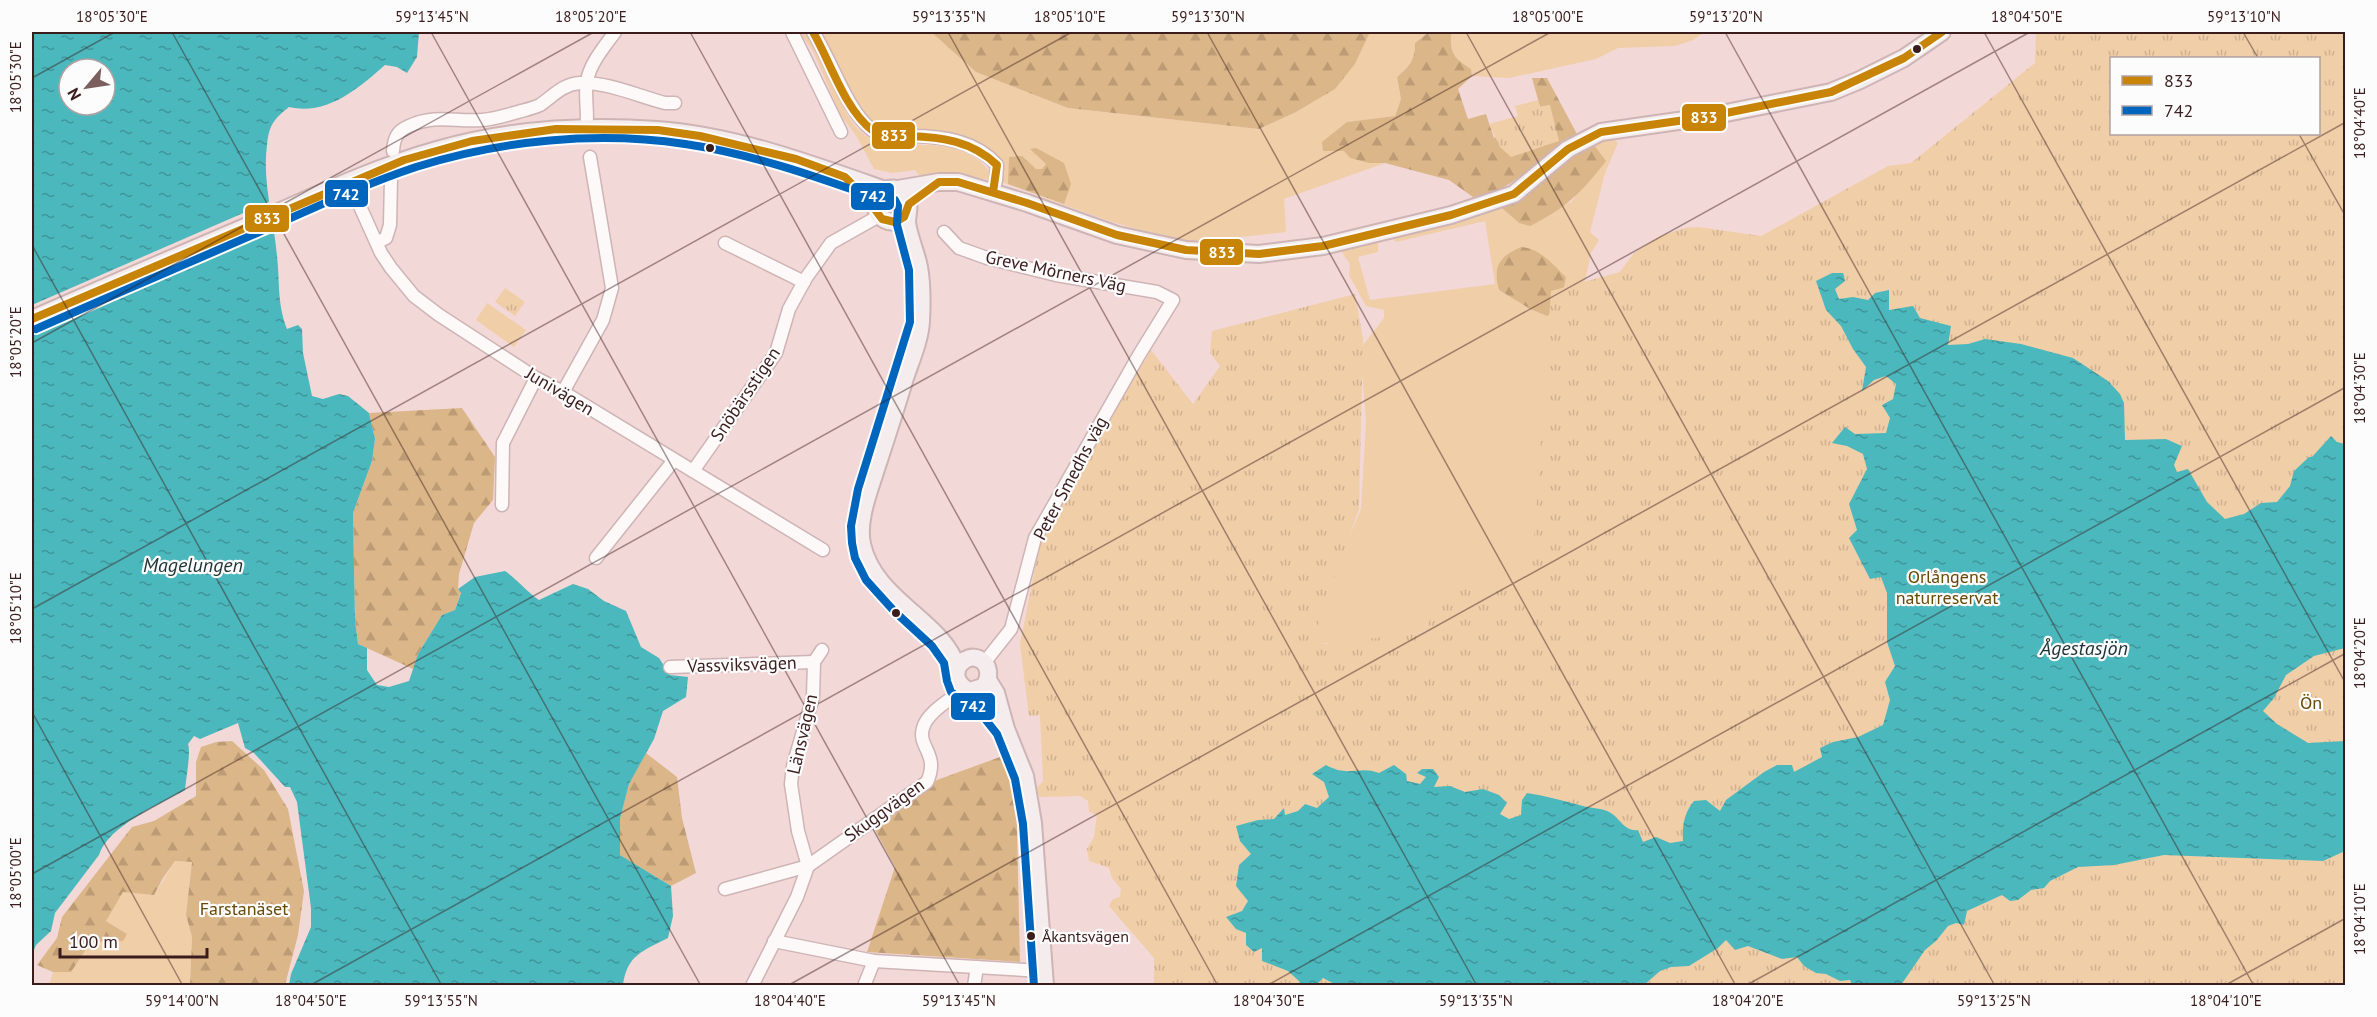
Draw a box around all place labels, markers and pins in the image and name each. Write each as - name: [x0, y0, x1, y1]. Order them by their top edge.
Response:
- unlabelled marker: [1911, 43, 1923, 55]
- unlabelled marker: [704, 142, 716, 154]
- unlabelled marker: [890, 607, 902, 619]
- place label: Åkantsvägen: [1042, 926, 1129, 946]
- marker: Åkantsvägen: [1025, 930, 1037, 942]

